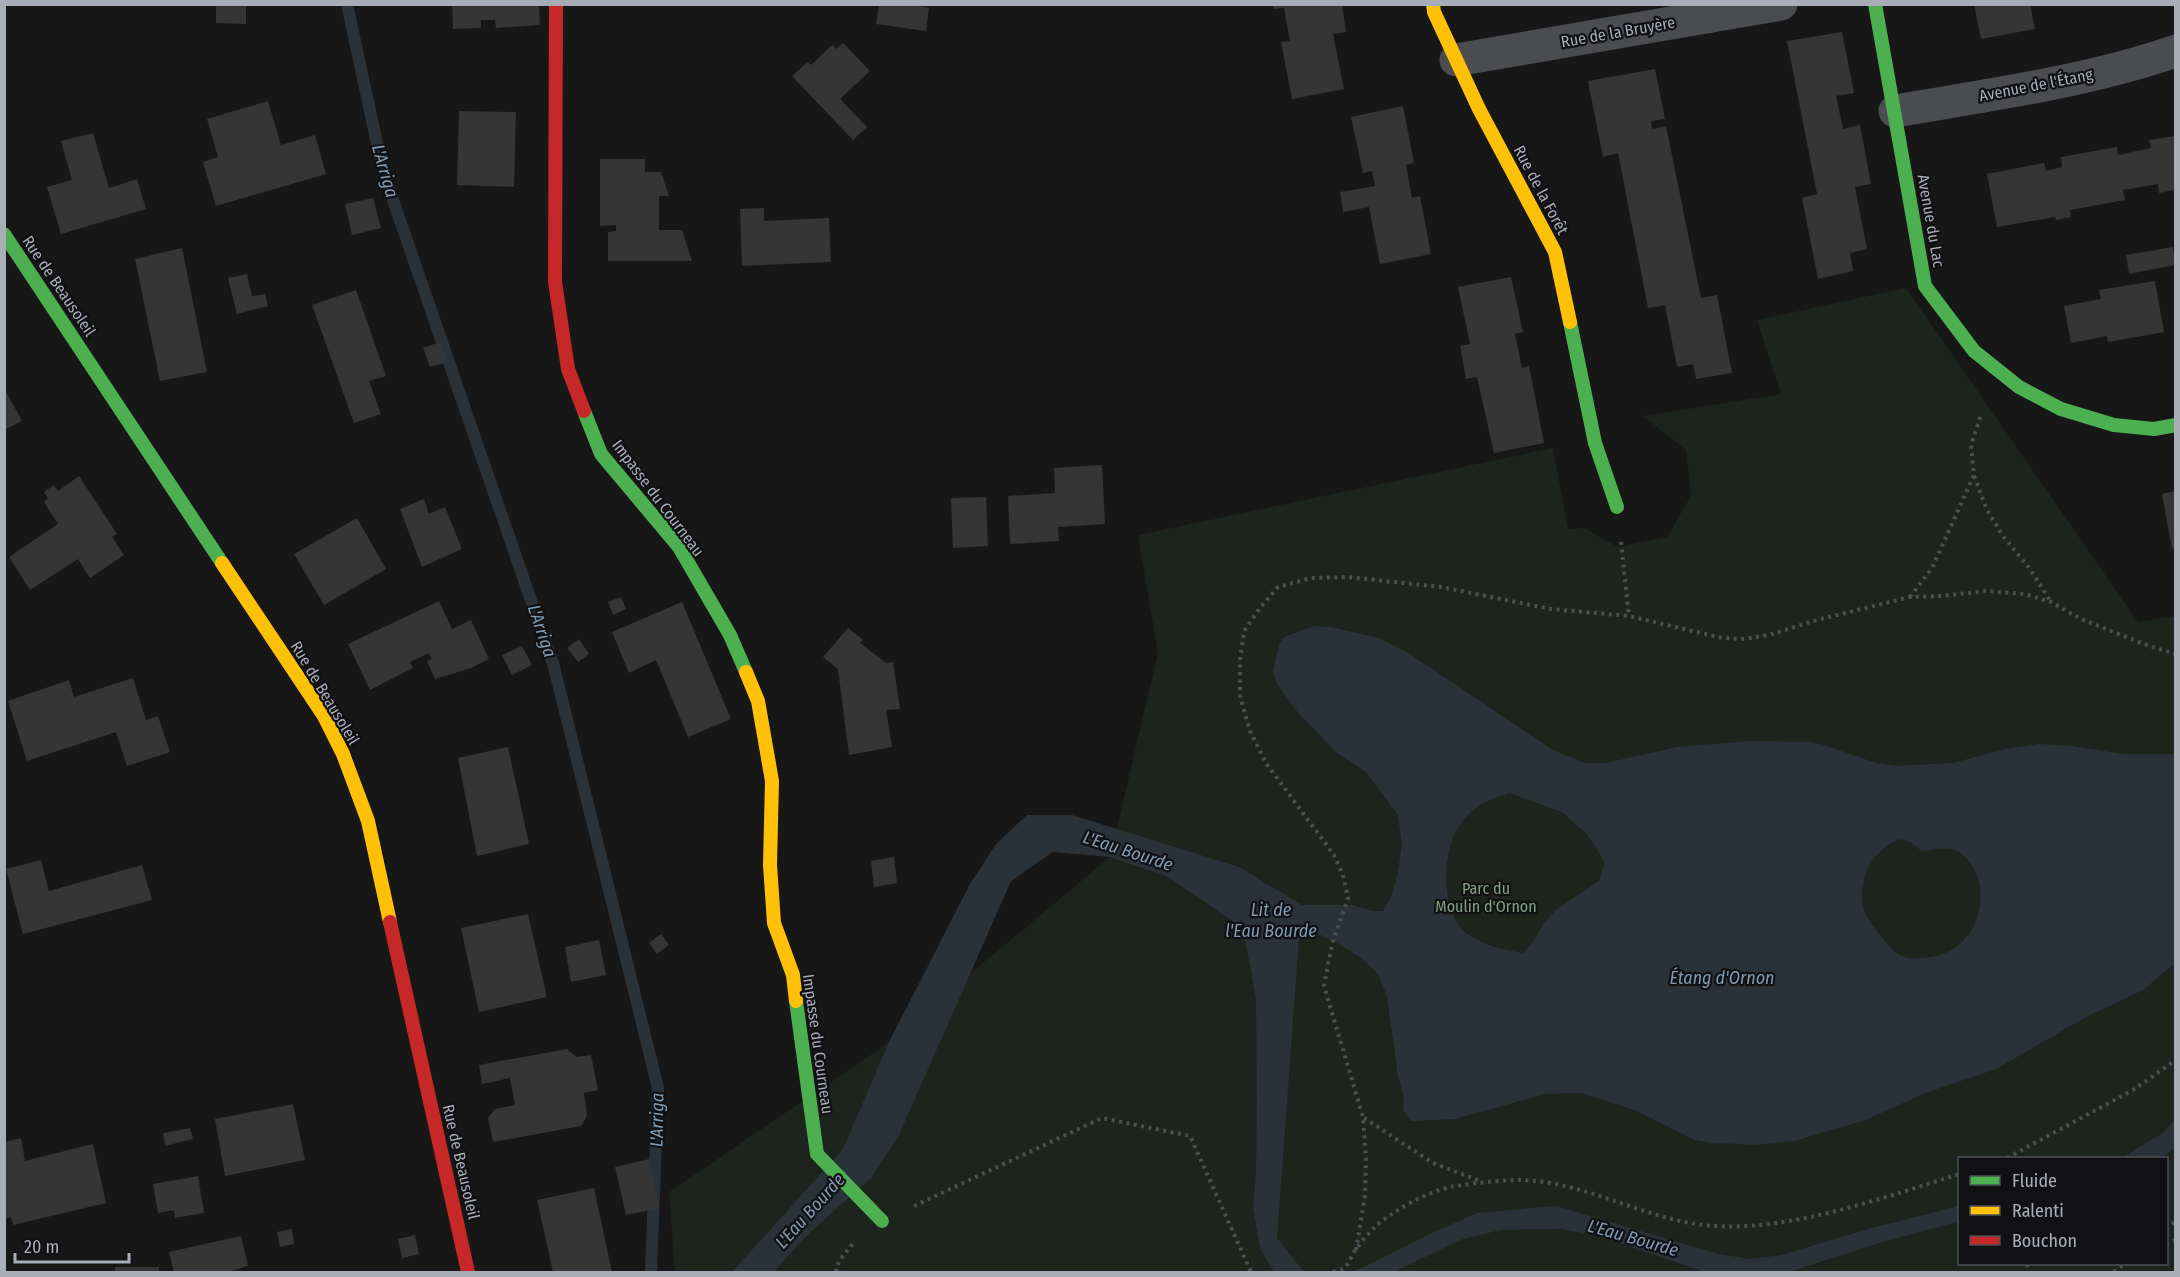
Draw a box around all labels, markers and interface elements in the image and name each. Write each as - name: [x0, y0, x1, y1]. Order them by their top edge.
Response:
- street label: Rue de la Bruyère: [1559, 13, 1677, 51]
- street label: Avenue de l'Étang: [1977, 65, 2095, 105]
- water label: L'Arriga: [367, 142, 403, 200]
- street label: Rue de la Forêt: [1510, 142, 1573, 238]
- street label: Avenue du Lac: [1913, 173, 1949, 269]
- street label: Rue de Beausoleil: [18, 232, 100, 340]
- street label: Impasse du Courneau: [608, 436, 708, 560]
- water label: L'Arriga: [523, 602, 561, 660]
- street label: Rue de Beausoleil: [287, 638, 363, 748]
- water label: L'Eau Bourde: [1080, 826, 1176, 876]
- park label: Parc du Moulin d'Ornon: [1435, 879, 1537, 916]
- water label: Lit de l'Eau Bourde: [1225, 899, 1317, 942]
- water label: Étang d'Ornon: [1670, 967, 1774, 989]
- street label: Impasse du Courneau: [799, 973, 837, 1115]
- water label: L'Arriga: [646, 1093, 668, 1147]
- street label: Rue de Beausoleil: [439, 1103, 483, 1221]
- legend: [1958, 1157, 2168, 1265]
- water label: L'Eau Bourde: [771, 1169, 850, 1253]
- text: Fluide: [2012, 1170, 2057, 1192]
- text: Ralenti: [2012, 1200, 2064, 1222]
- water label: L'Eau Bourde: [1585, 1215, 1681, 1262]
- scale bar: [15, 1226, 129, 1264]
- text: Bouchon: [2012, 1230, 2077, 1252]
- text: 20 m: [24, 1236, 59, 1258]

